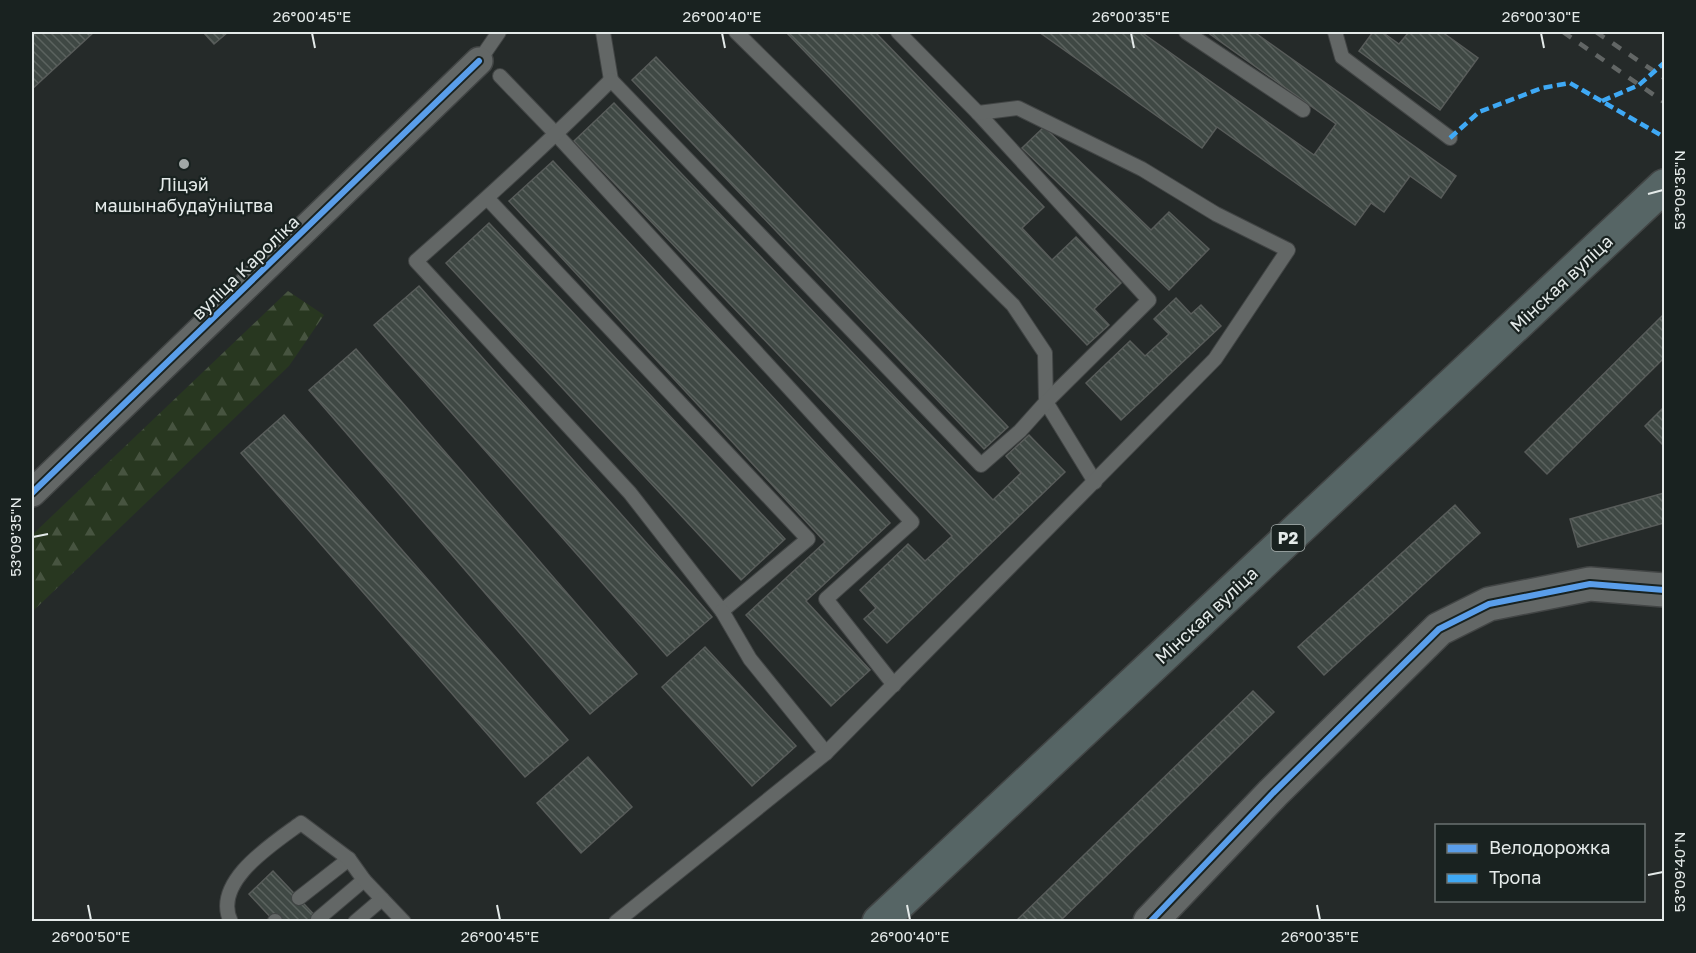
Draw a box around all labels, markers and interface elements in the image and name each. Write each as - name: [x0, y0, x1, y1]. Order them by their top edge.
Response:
- text: 26°00'45"E: [273, 7, 351, 25]
- text: 26°00'40"E: [683, 7, 761, 25]
- text: 26°00'35"E: [1092, 7, 1170, 25]
- text: 26°00'30"E: [1502, 7, 1580, 25]
- text: 53°09'35"N: [1670, 150, 1688, 230]
- marker: Ліцэй машынабудаўніцтва: [177, 157, 191, 171]
- place label: Ліцэй машынабудаўніцтва: [95, 173, 273, 216]
- street label: вуліца Кароліка: [187, 210, 303, 324]
- street label: Мінская вуліца: [1505, 230, 1617, 336]
- text: 53°09'35"N: [6, 497, 24, 577]
- road number: Р2: [1272, 525, 1304, 551]
- street label: Мінская вуліца: [1150, 562, 1262, 668]
- legend: [1435, 824, 1645, 902]
- text: 53°09'40"N: [1670, 832, 1688, 912]
- text: Велодорожка: [1489, 836, 1610, 858]
- text: Тропа: [1489, 866, 1541, 888]
- text: 26°00'50"E: [52, 927, 130, 945]
- text: 26°00'45"E: [461, 927, 539, 945]
- text: 26°00'40"E: [871, 927, 949, 945]
- text: 26°00'35"E: [1281, 927, 1359, 945]

